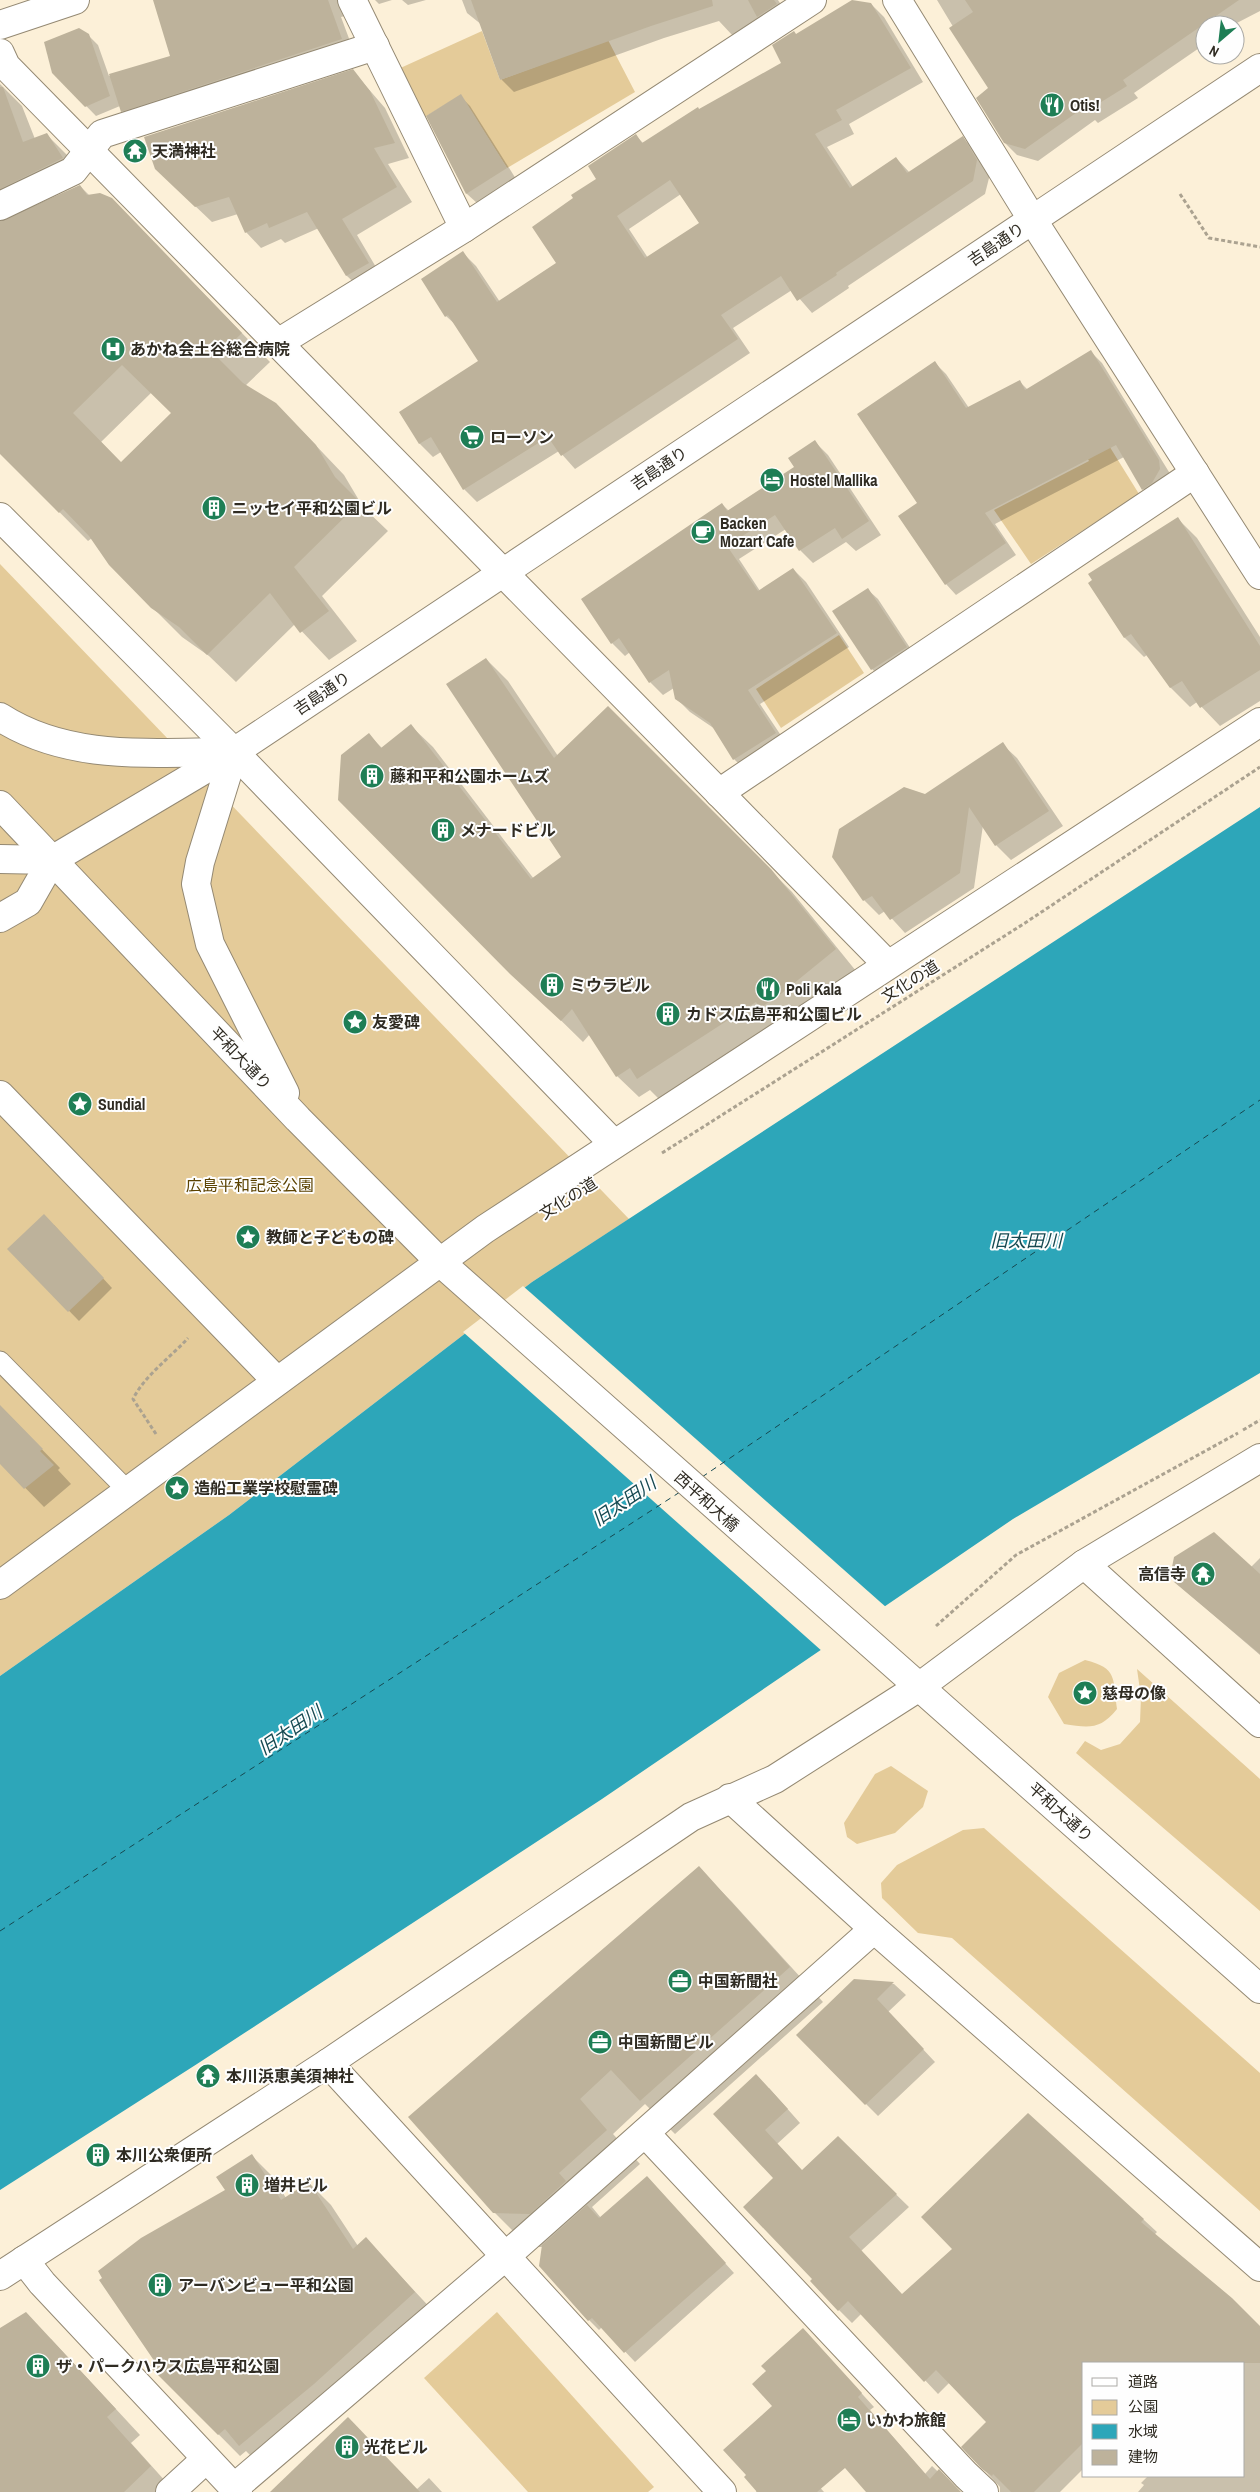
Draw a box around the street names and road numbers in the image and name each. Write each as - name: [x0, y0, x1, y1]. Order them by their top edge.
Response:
- street label: 吉島通り: [963, 217, 1029, 271]
- street label: 吉島通り: [626, 441, 692, 495]
- street label: 吉島通り: [289, 666, 355, 720]
- street label: 文化の道: [877, 955, 943, 1007]
- street label: 平和大通り: [205, 1022, 277, 1094]
- street label: 文化の道: [535, 1172, 601, 1224]
- street label: 西平和大橋: [670, 1466, 744, 1536]
- street label: 平和大通り: [1024, 1777, 1098, 1847]

